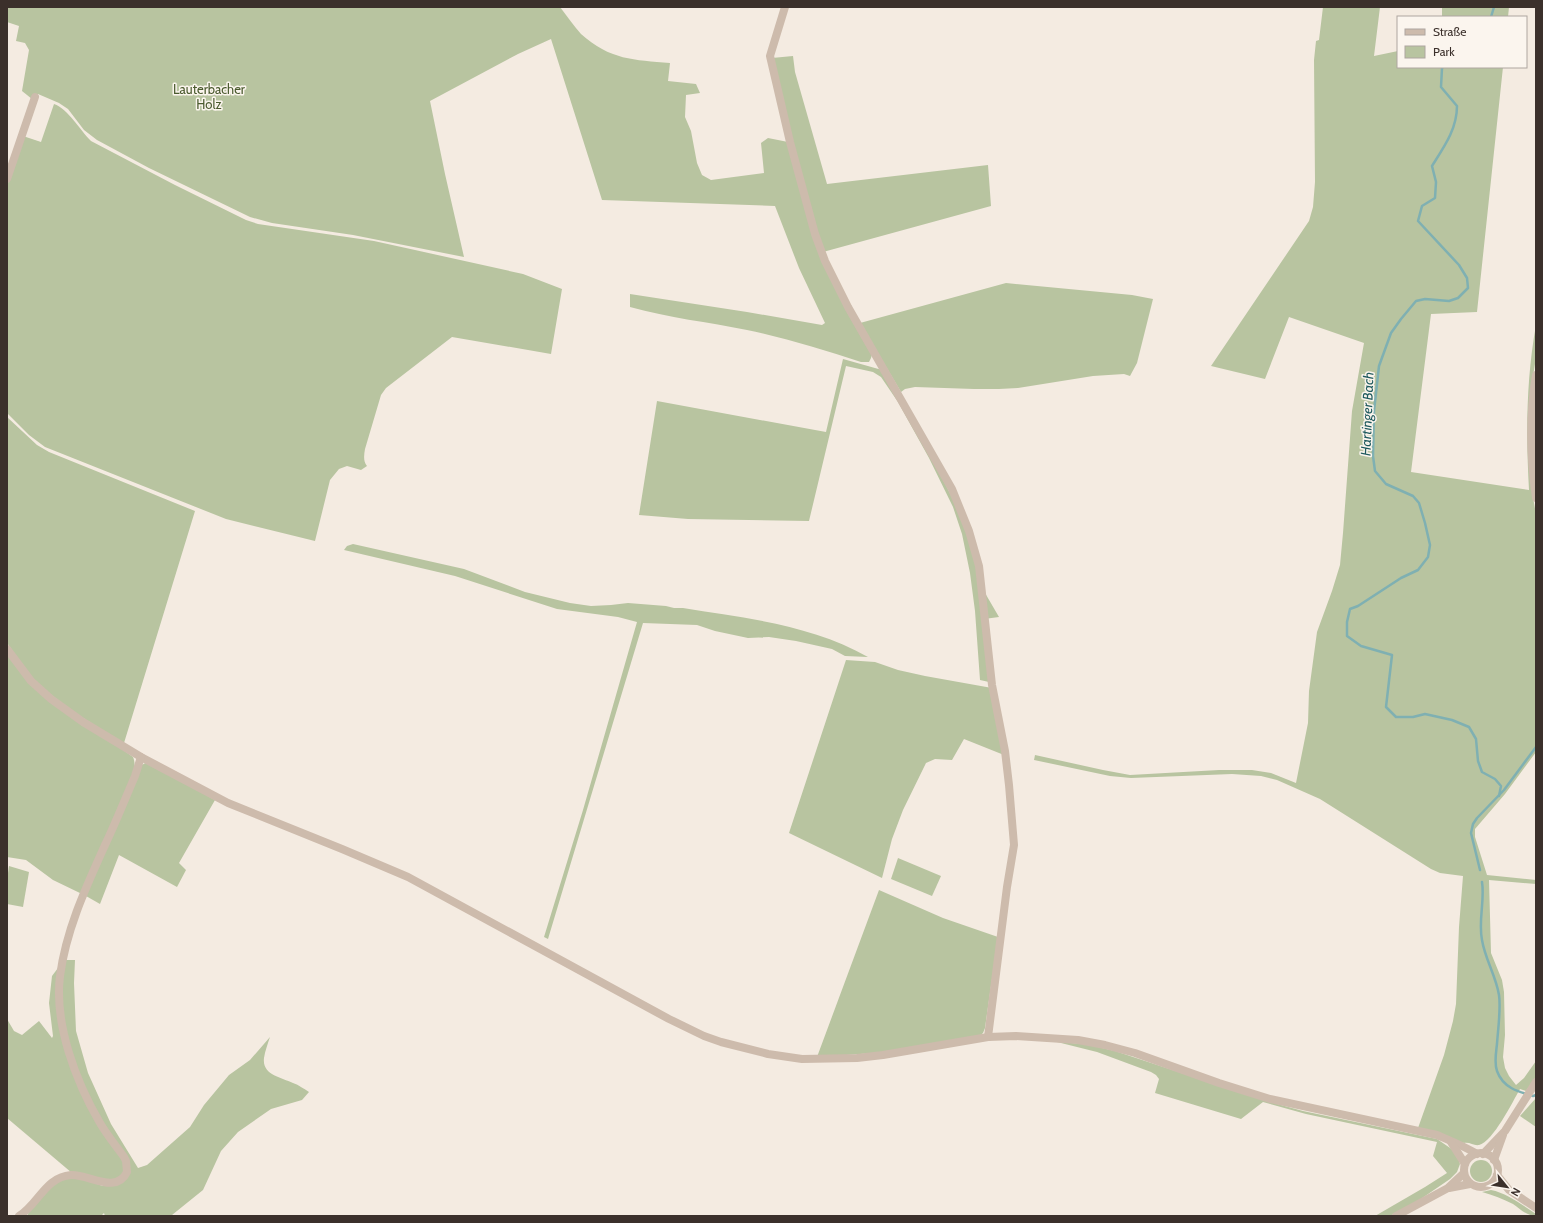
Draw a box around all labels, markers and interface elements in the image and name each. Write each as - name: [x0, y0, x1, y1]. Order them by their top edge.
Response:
- legend: [1397, 16, 1527, 68]
- text: Straße: [1433, 24, 1466, 39]
- text: Park: [1433, 44, 1455, 59]
- park label: Lauterbacher Holz: [173, 81, 246, 112]
- water label: Hartinger Bach: [1357, 372, 1377, 456]
- north arrow: [1487, 1167, 1527, 1207]
- text: N: [1508, 1185, 1524, 1199]

